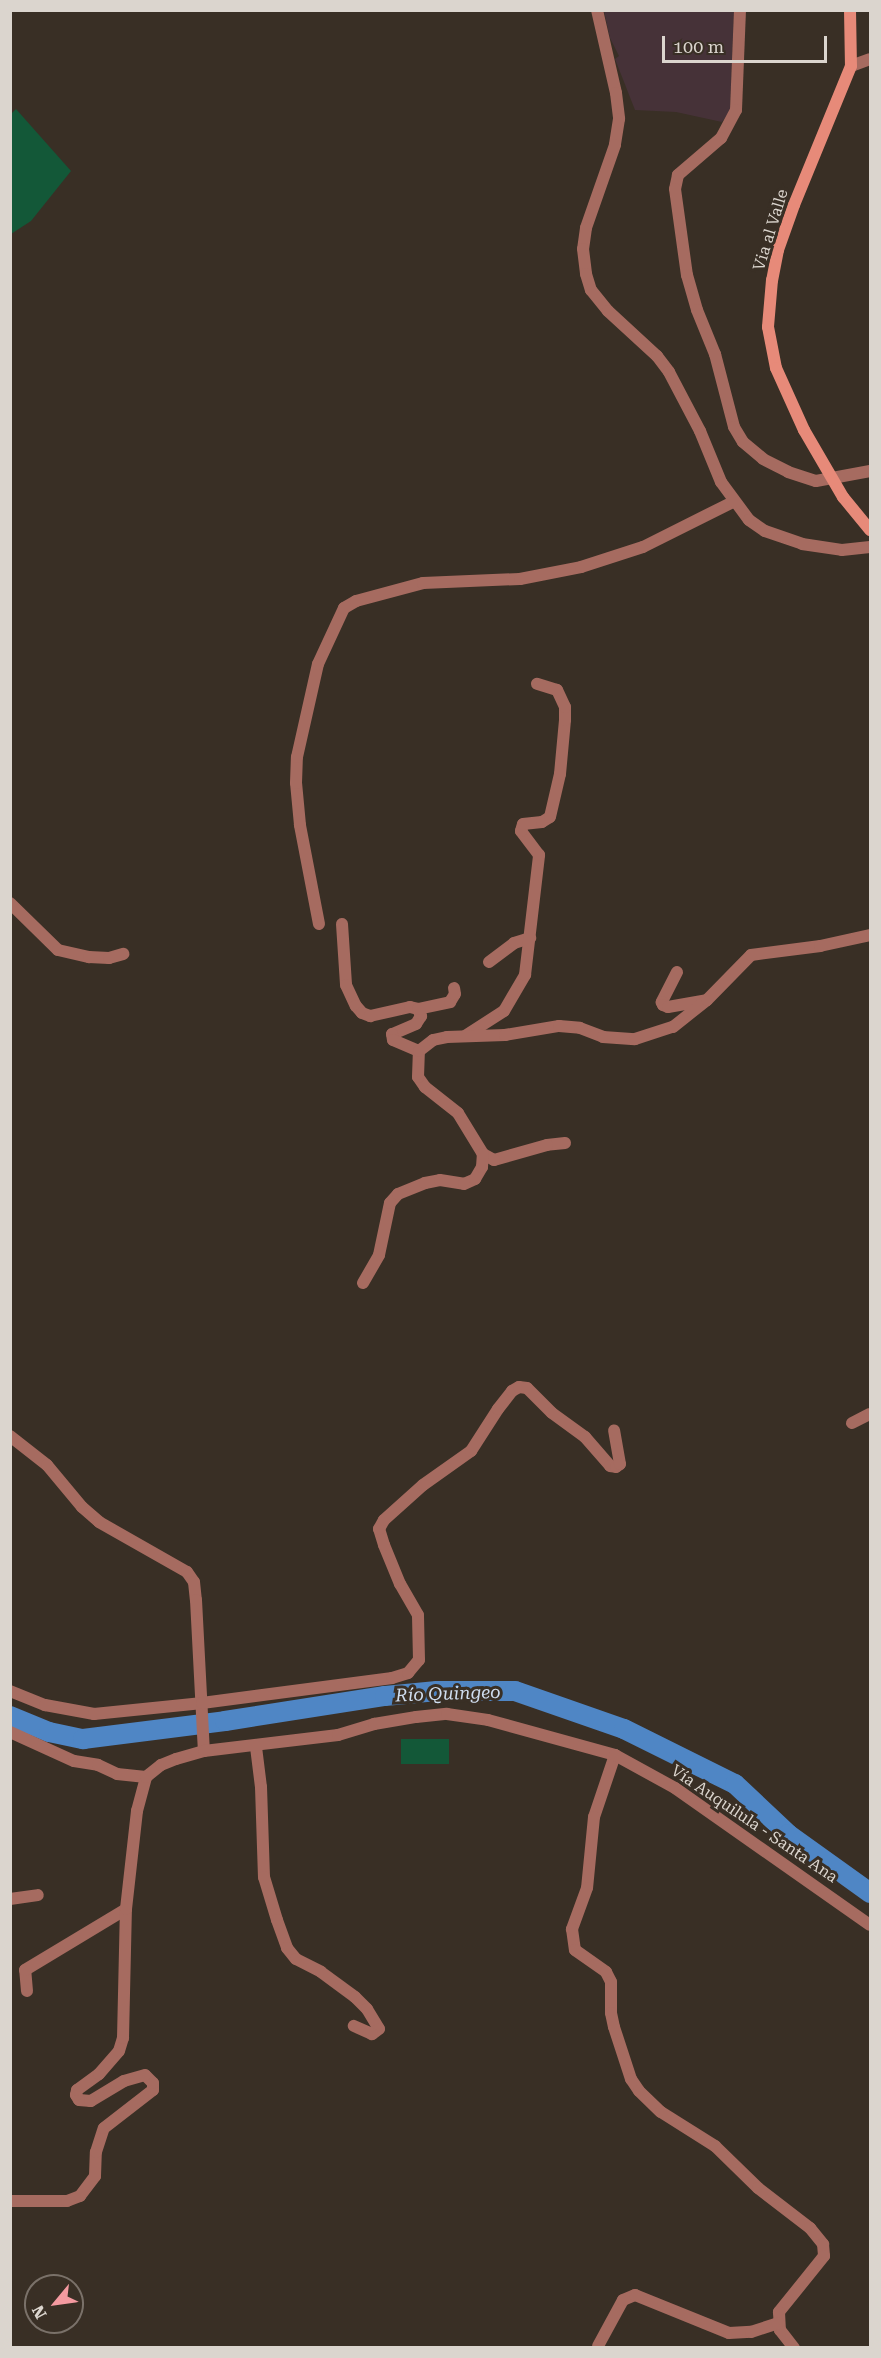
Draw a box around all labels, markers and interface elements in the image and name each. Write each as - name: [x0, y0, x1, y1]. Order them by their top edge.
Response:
- scale bar: [665, 24, 830, 62]
- text: 100 m: [673, 36, 724, 57]
- street label: Via al Valle: [750, 187, 792, 273]
- water label: Río Quingeo: [395, 1681, 501, 1707]
- street label: Vía Auquilula - Santa Ana: [667, 1761, 841, 1887]
- north arrow: [24, 2274, 84, 2334]
- text: N: [28, 2302, 51, 2322]

